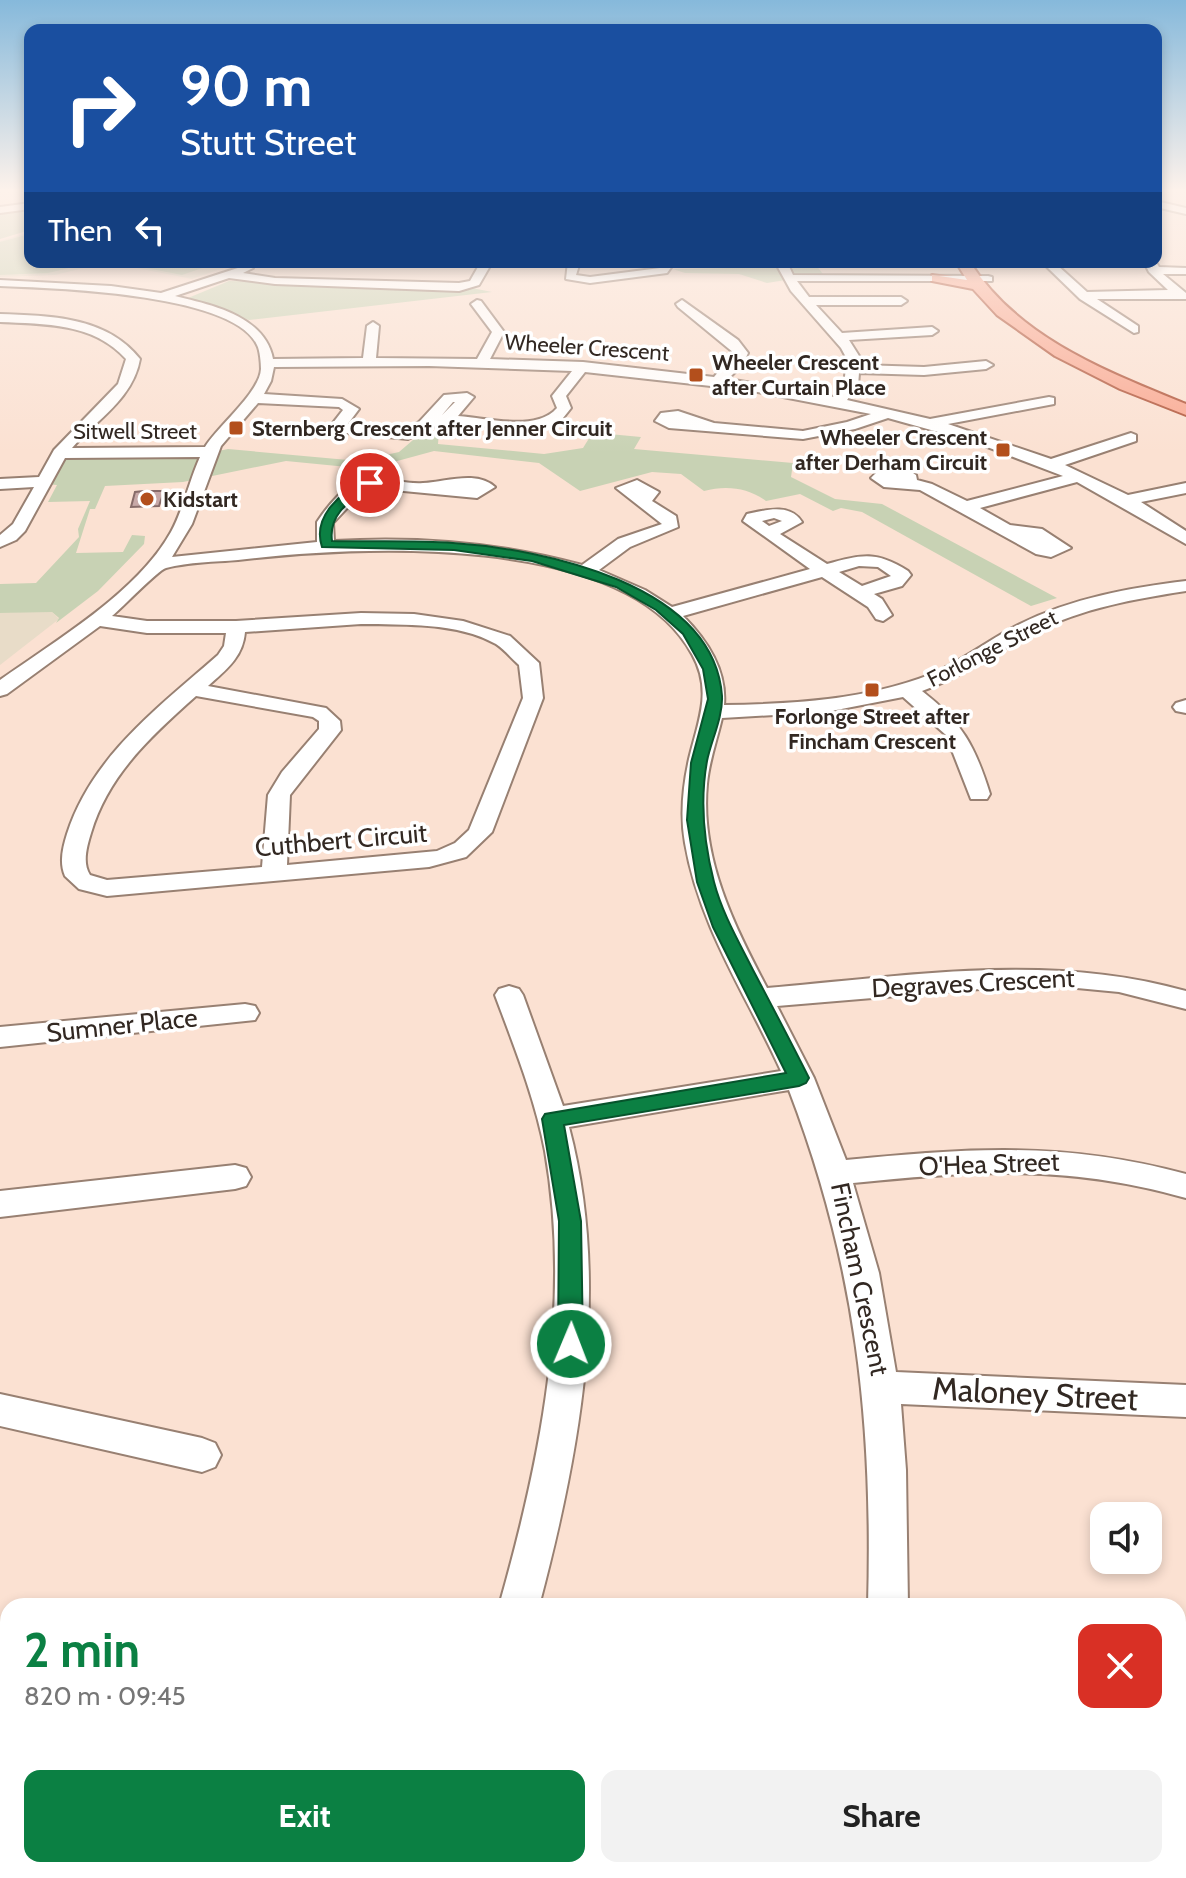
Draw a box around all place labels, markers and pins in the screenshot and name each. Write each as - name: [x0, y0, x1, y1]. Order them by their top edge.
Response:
- place label: Wheeler Crescent after Curtain Place: [712, 349, 886, 401]
- marker: Wheeler Crescent after Curtain Place: [687, 366, 705, 384]
- place label: Sternberg Crescent after Jenner Circuit: [252, 415, 613, 442]
- marker: Sternberg Crescent after Jenner Circuit: [227, 419, 245, 437]
- place label: Wheeler Crescent after Derham Circuit: [795, 424, 987, 476]
- marker: Wheeler Crescent after Derham Circuit: [994, 441, 1012, 459]
- pin: [336, 449, 404, 517]
- place label: Kidstart: [163, 486, 238, 513]
- marker: Kidstart: [138, 490, 156, 508]
- marker: Forlonge Street after Fincham Crescent: [863, 681, 881, 699]
- place label: Forlonge Street after Fincham Crescent: [775, 703, 970, 755]

